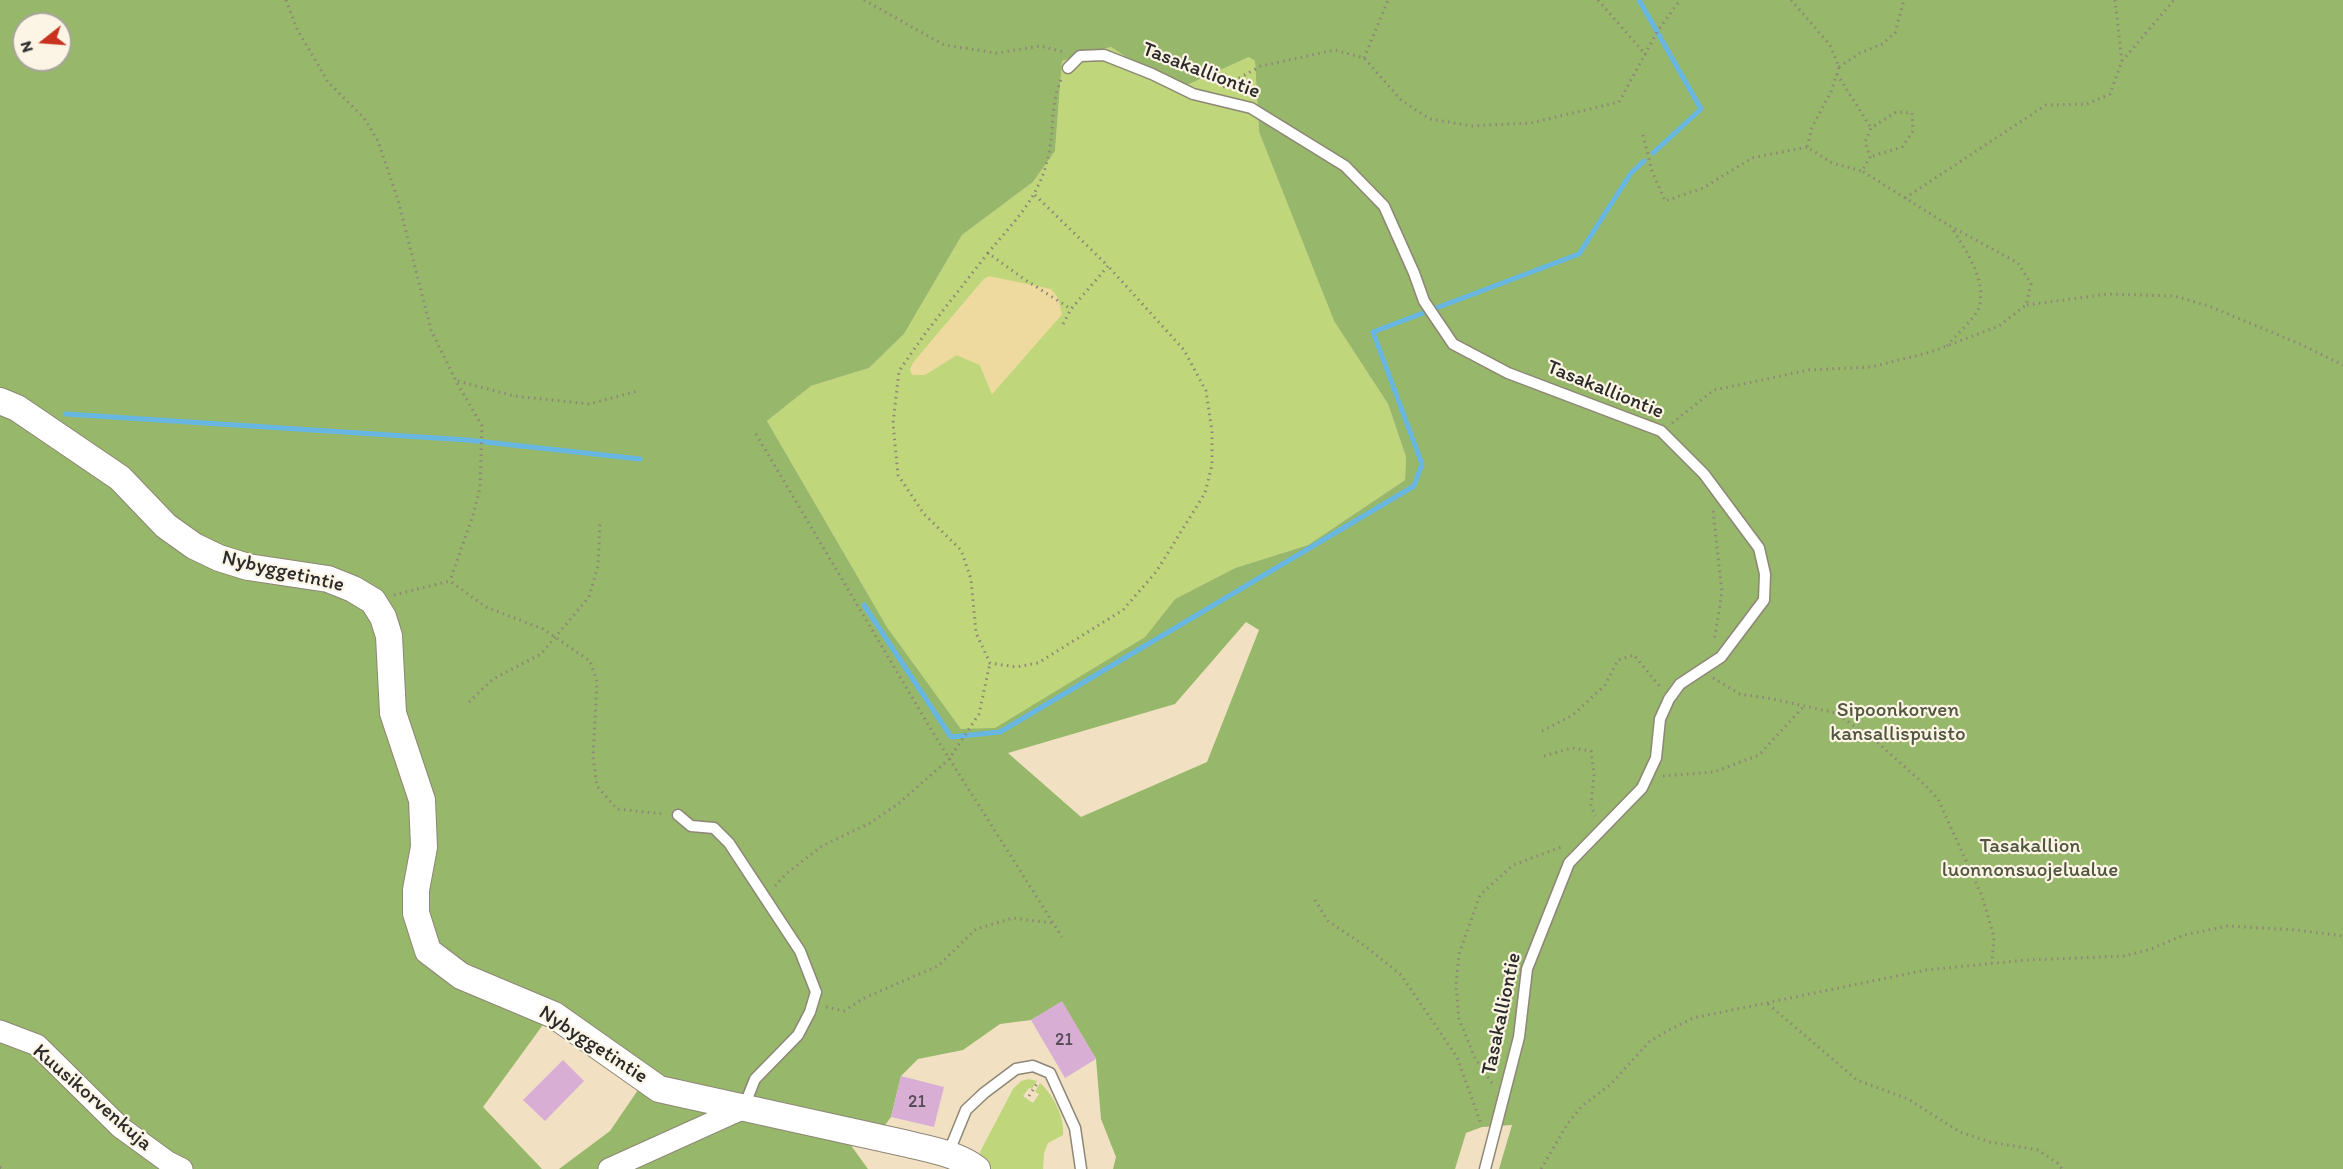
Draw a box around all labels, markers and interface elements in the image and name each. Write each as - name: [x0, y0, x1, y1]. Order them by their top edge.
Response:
- north arrow: [12, 12, 72, 72]
- street label: Tasakalliontie: [1138, 37, 1264, 105]
- text: N: [16, 39, 37, 55]
- street label: Tasakalliontie: [1543, 355, 1667, 425]
- street label: Nybyggetintie: [219, 546, 347, 598]
- park label: Sipoonkorven kansallispuisto: [1830, 698, 1966, 748]
- park label: Tasakallion luonnonsuojelualue: [1942, 834, 2118, 884]
- street label: Tasakalliontie: [1477, 951, 1527, 1077]
- street label: Nybyggetintie: [534, 1000, 652, 1090]
- house number: 21: [1055, 1029, 1073, 1051]
- street label: Kuusikorvenkuja: [27, 1039, 157, 1157]
- house number: 21: [908, 1091, 926, 1113]

